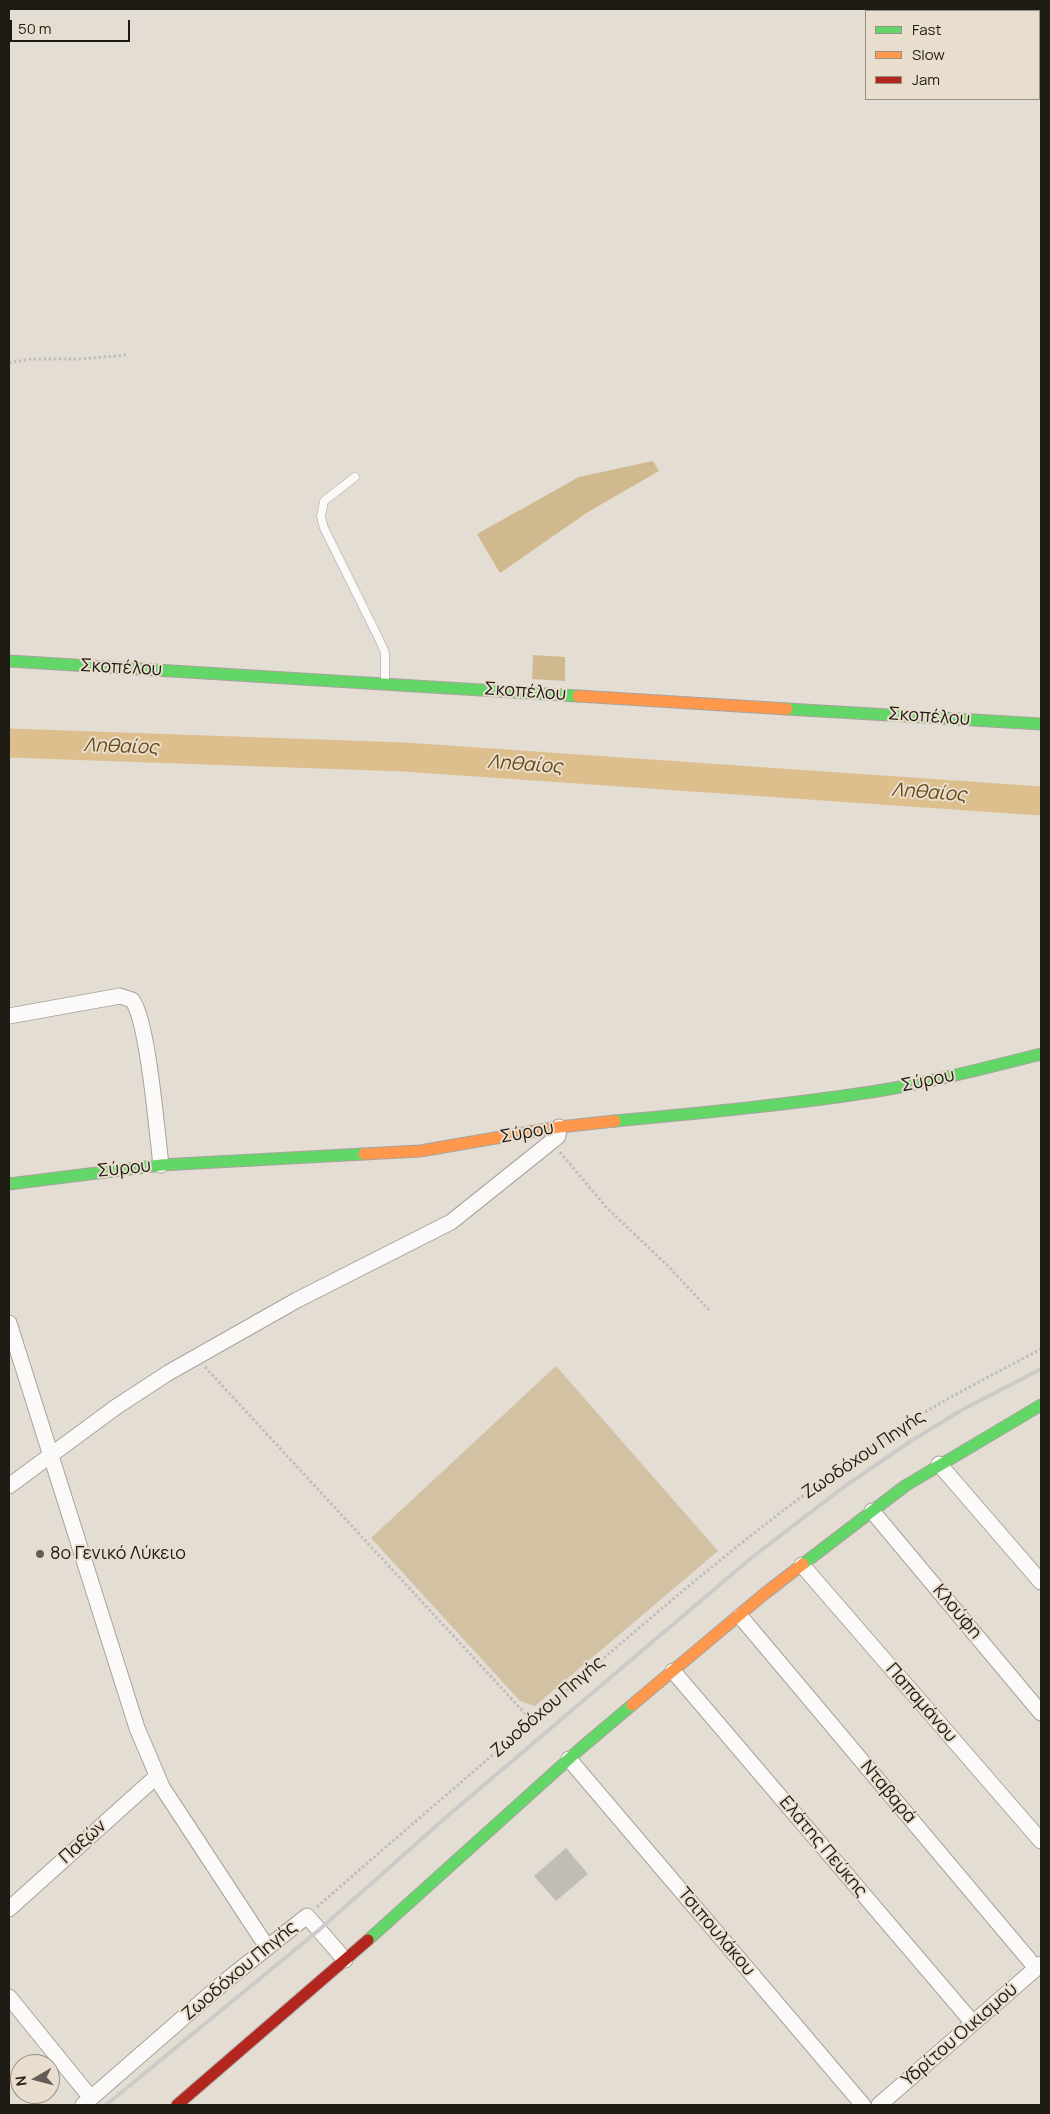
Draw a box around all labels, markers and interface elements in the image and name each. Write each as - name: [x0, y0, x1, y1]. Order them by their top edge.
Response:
- scale bar: [12, 10, 132, 42]
- legend: [865, 10, 1040, 100]
- text: 50 m: [18, 18, 52, 39]
- text: Fast: [912, 19, 941, 40]
- text: Slow: [912, 44, 945, 65]
- text: Jam: [912, 69, 940, 90]
- street label: Σκοπέλου: [79, 655, 163, 681]
- street label: Σκοπέλου: [483, 678, 567, 706]
- street label: Σκοπέλου: [887, 703, 971, 731]
- water label: Ληθαίος: [83, 734, 159, 760]
- water label: Ληθαίος: [487, 751, 563, 779]
- water label: Ληθαίος: [891, 779, 967, 807]
- street label: Σύρου: [899, 1065, 957, 1097]
- street label: Σύρου: [499, 1118, 555, 1148]
- street label: Σύρου: [96, 1155, 152, 1183]
- street label: Ζωοδόχου Πηγής: [798, 1406, 930, 1504]
- place label: 8ο Γενικό Λύκειο: [50, 1543, 186, 1565]
- marker: 8ο Γενικό Λύκειο: [34, 1548, 46, 1560]
- street label: Κλούφη: [928, 1580, 986, 1644]
- street label: Ζωοδόχου Πηγής: [487, 1652, 609, 1762]
- street label: Παπαμάνου: [881, 1659, 961, 1747]
- street label: Νταβαρά: [856, 1756, 920, 1828]
- street label: Ελάτης Πεύκης: [774, 1792, 872, 1902]
- street label: Παξών: [55, 1815, 111, 1869]
- street label: Τσιπουλάκου: [673, 1884, 759, 1980]
- street label: Ζωοδόχου Πηγής: [178, 1917, 302, 2025]
- street label: Υδρίτου Οικισμού: [898, 1979, 1022, 2091]
- north arrow: [10, 2054, 60, 2104]
- text: N: [11, 2075, 31, 2087]

